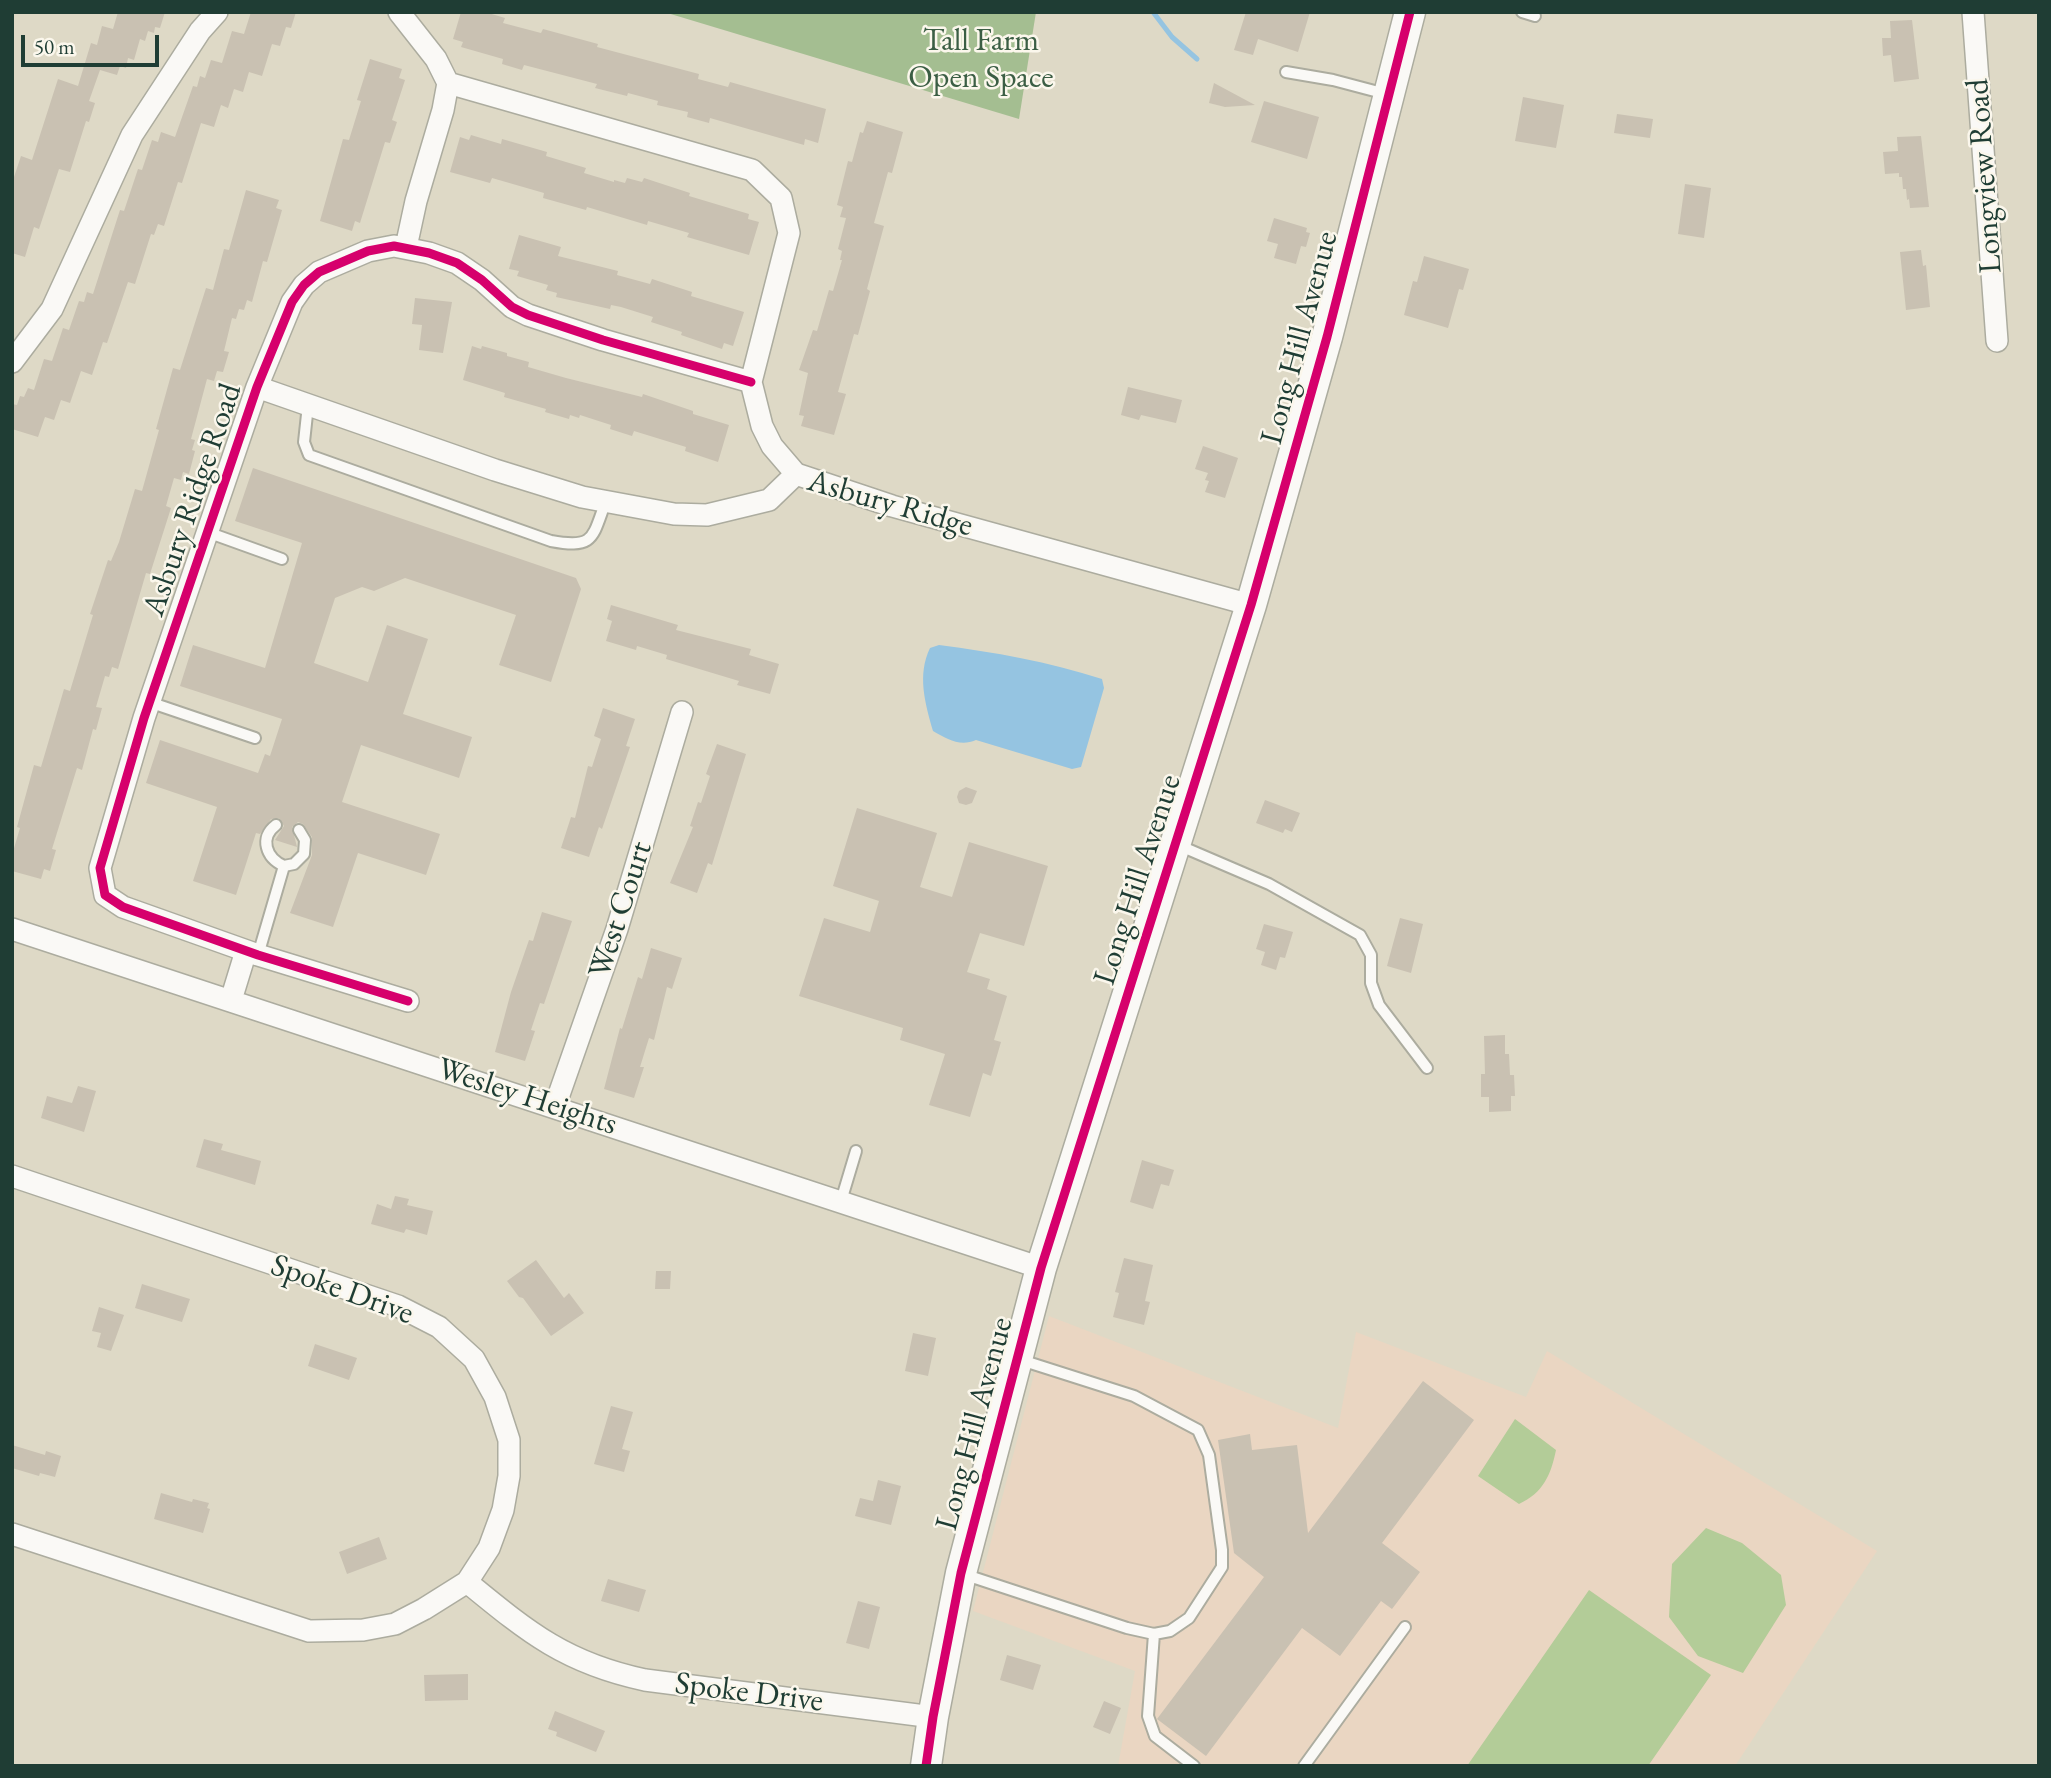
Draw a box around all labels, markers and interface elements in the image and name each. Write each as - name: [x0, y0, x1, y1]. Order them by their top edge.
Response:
- scale bar: [24, 21, 163, 65]
- park label: Tall Farm Open Space: [908, 22, 1054, 97]
- text: 50 m: [34, 33, 75, 60]
- street label: Longview Road: [1959, 77, 2011, 275]
- street label: Long Hill Avenue: [1253, 227, 1347, 449]
- street label: Asbury Ridge Road: [135, 379, 251, 621]
- street label: Asbury Ridge: [803, 462, 977, 546]
- street label: Long Hill Avenue: [1086, 770, 1190, 990]
- street label: West Court: [581, 837, 661, 983]
- street label: Wesley Heights: [432, 1050, 622, 1144]
- street label: Spoke Drive: [265, 1246, 419, 1334]
- street label: Long Hill Avenue: [928, 1313, 1022, 1535]
- street label: Spoke Drive: [673, 1665, 825, 1721]

